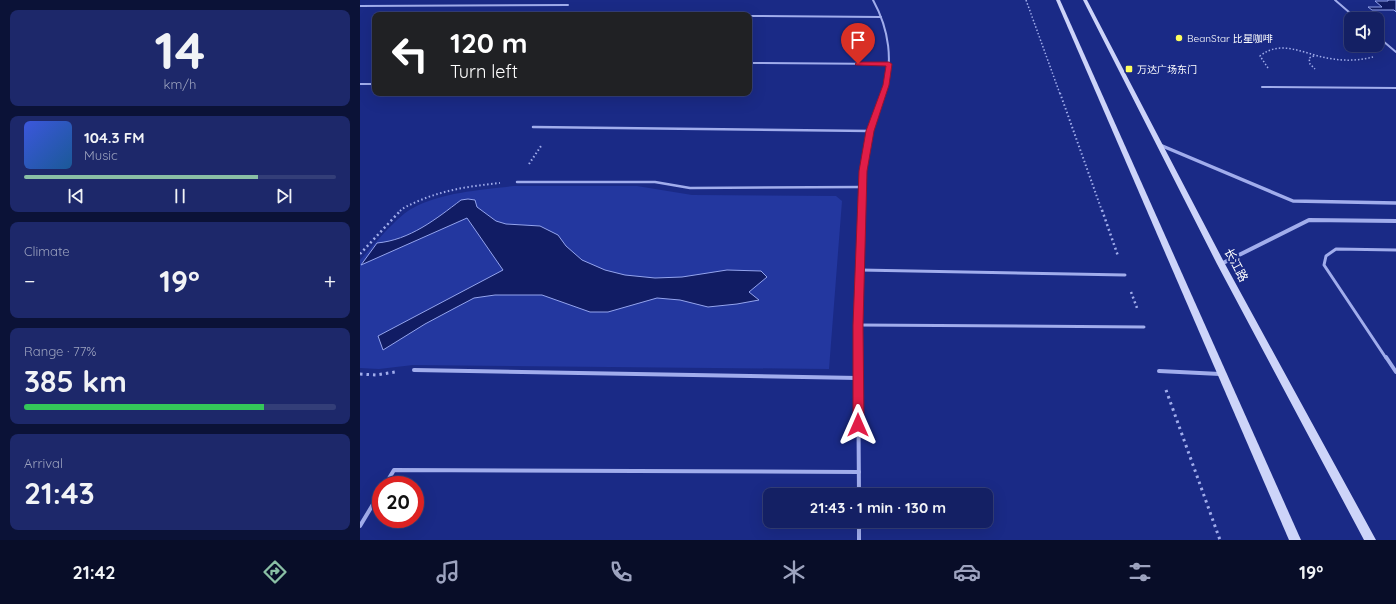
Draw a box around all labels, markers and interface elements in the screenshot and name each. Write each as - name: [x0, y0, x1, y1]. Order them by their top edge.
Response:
- map controls: [1344, 12, 1384, 52]
- button: sound: [1344, 12, 1384, 52]
- text: 14: [155, 17, 205, 82]
- pin: [841, 23, 875, 64]
- text: 120 m: [450, 25, 528, 60]
- icon: left: [384, 28, 436, 80]
- icon: arrive: [847, 29, 869, 51]
- place label: BeanStar 比星咖啡: [1187, 32, 1273, 45]
- marker: BeanStar 比星咖啡: [1174, 33, 1184, 43]
- text: Turn left: [450, 60, 518, 83]
- place label: 万达广场东门: [1137, 63, 1197, 76]
- marker: 万达广场东门: [1124, 64, 1134, 74]
- text: km/h: [164, 76, 196, 92]
- text: 104.3 FM: [84, 128, 145, 147]
- text: Music: [84, 147, 118, 163]
- icon: previous: [65, 185, 87, 207]
- icon: pause: [169, 185, 191, 207]
- icon: next: [273, 185, 295, 207]
- text: Climate: [24, 243, 70, 259]
- street label: 长江路: [1221, 245, 1252, 284]
- text: 19°: [159, 262, 200, 300]
- text: −: [24, 267, 35, 295]
- text: +: [324, 267, 336, 295]
- text: Range · 77%: [24, 343, 96, 359]
- text: 385 km: [24, 362, 127, 400]
- position arrow: [837, 404, 879, 446]
- text: Arrival: [24, 455, 63, 471]
- text: 21:43: [24, 474, 95, 512]
- speed limit sign: 20: [372, 476, 424, 528]
- text: 21:43 · 1 min · 130 m: [810, 498, 946, 517]
- icon: directions: [261, 558, 289, 586]
- icon: music: [434, 558, 462, 586]
- icon: phone: [607, 558, 635, 586]
- icon: climate: [780, 558, 808, 586]
- icon: car: [953, 558, 981, 586]
- icon: filters: [1126, 558, 1154, 586]
- text: 21:42: [73, 561, 116, 584]
- text: 19°: [1299, 561, 1323, 584]

